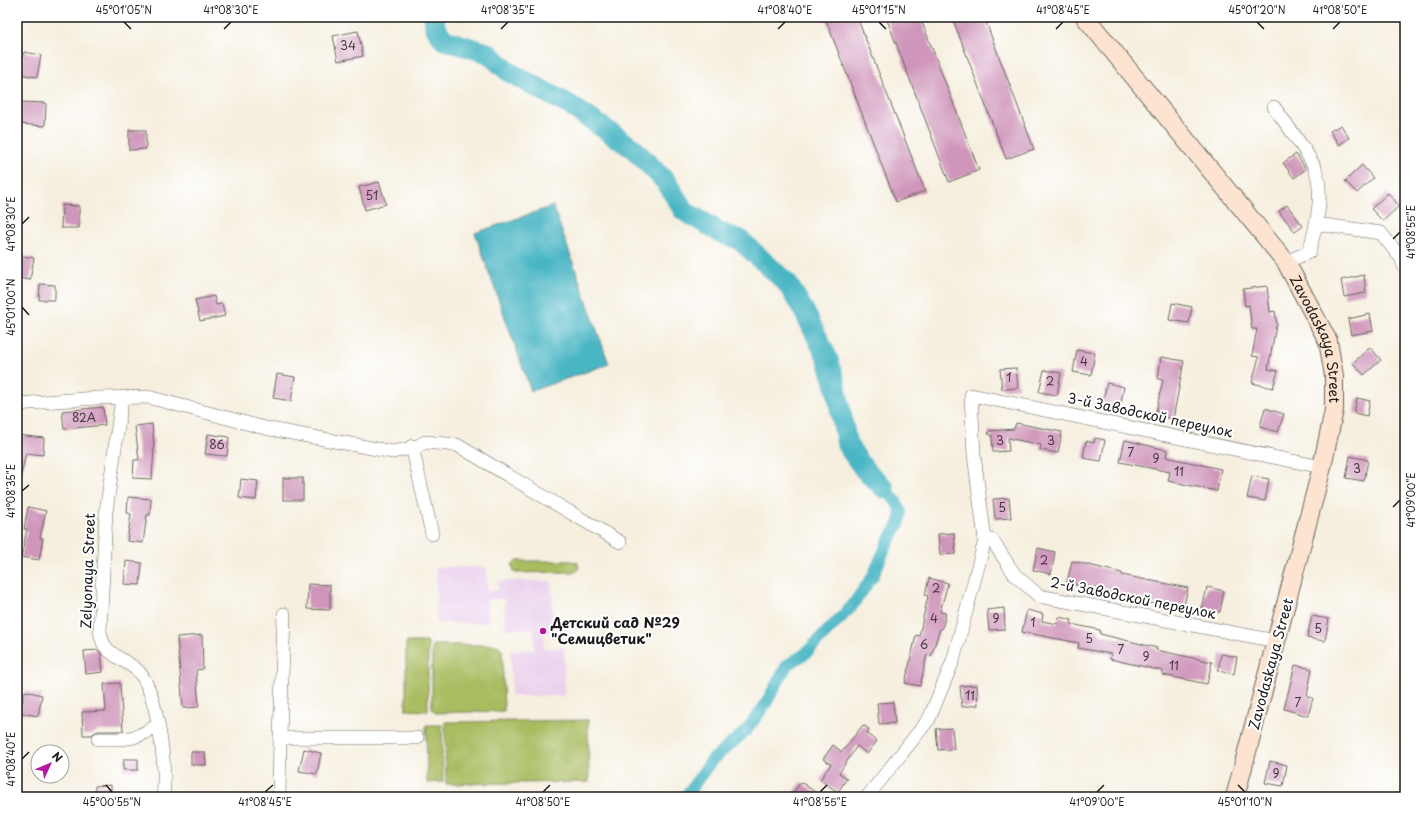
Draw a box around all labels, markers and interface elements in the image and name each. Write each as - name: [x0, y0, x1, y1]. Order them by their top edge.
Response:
- text: 45°01'05"N: [96, 2, 152, 17]
- text: 41°08'30"E: [204, 2, 258, 17]
- text: 41°08'35"E: [481, 2, 535, 17]
- text: 41°08'40"E: [758, 2, 812, 17]
- text: 45°01'15"N: [852, 2, 906, 17]
- text: 41°08'45"E: [1036, 2, 1090, 17]
- text: 45°01'20"N: [1228, 2, 1286, 17]
- text: 41°08'50"E: [1313, 2, 1367, 17]
- house number: 34: [340, 36, 356, 54]
- house number: 51: [366, 186, 378, 204]
- text: 41°08'30"E: [3, 197, 18, 251]
- text: 41°08'55"E: [1403, 205, 1418, 259]
- street label: Zavodaskaya Street: [1285, 271, 1345, 403]
- text: 45°01'00"N: [3, 278, 18, 336]
- house number: 4: [1080, 352, 1088, 370]
- house number: 1: [1006, 368, 1012, 386]
- house number: 2: [1046, 372, 1054, 390]
- street label: 3-й Заводской переулок: [1066, 387, 1235, 442]
- house number: 82А: [72, 408, 96, 426]
- house number: 3: [996, 431, 1004, 449]
- house number: 3: [1047, 431, 1055, 449]
- house number: 86: [209, 435, 225, 453]
- house number: 7: [1128, 443, 1135, 461]
- house number: 9: [1152, 449, 1160, 467]
- house number: 3: [1353, 459, 1361, 477]
- house number: 11: [1174, 462, 1184, 480]
- text: 41°08'35"E: [3, 464, 18, 518]
- text: 41°09'00"E: [1403, 472, 1418, 528]
- house number: 5: [998, 498, 1006, 516]
- street label: Zelyonaya Street: [75, 512, 100, 629]
- house number: 2: [1040, 551, 1048, 569]
- street label: 2-й Заводской переулок: [1048, 571, 1219, 624]
- house number: 2: [932, 579, 940, 597]
- street label: Zavodaskaya Street: [1243, 595, 1298, 732]
- house number: 4: [930, 609, 938, 627]
- house number: 9: [992, 609, 1000, 627]
- place label: Детский сад №29 "Семицветик": [550, 612, 680, 649]
- house number: 1: [1030, 613, 1036, 631]
- house number: 5: [1314, 619, 1322, 637]
- marker: Детский сад №29 "Семицветик": [538, 626, 548, 636]
- house number: 5: [1085, 629, 1093, 647]
- house number: 6: [920, 635, 928, 653]
- house number: 7: [1118, 640, 1125, 658]
- house number: 9: [1142, 647, 1150, 665]
- house number: 11: [1169, 656, 1179, 674]
- house number: 11: [965, 686, 975, 704]
- house number: 7: [1295, 693, 1302, 711]
- text: 41°08'40"E: [3, 732, 18, 786]
- north arrow: [30, 744, 70, 784]
- text: N: [48, 748, 67, 766]
- house number: 9: [1272, 764, 1280, 782]
- text: 45°00'55"N: [83, 794, 141, 809]
- text: 41°08'45"E: [238, 794, 292, 809]
- text: 41°08'50"E: [516, 794, 570, 809]
- text: 41°08'55"E: [793, 794, 847, 809]
- text: 41°09'00"E: [1069, 794, 1125, 809]
- text: 45°01'10"N: [1218, 794, 1273, 809]

